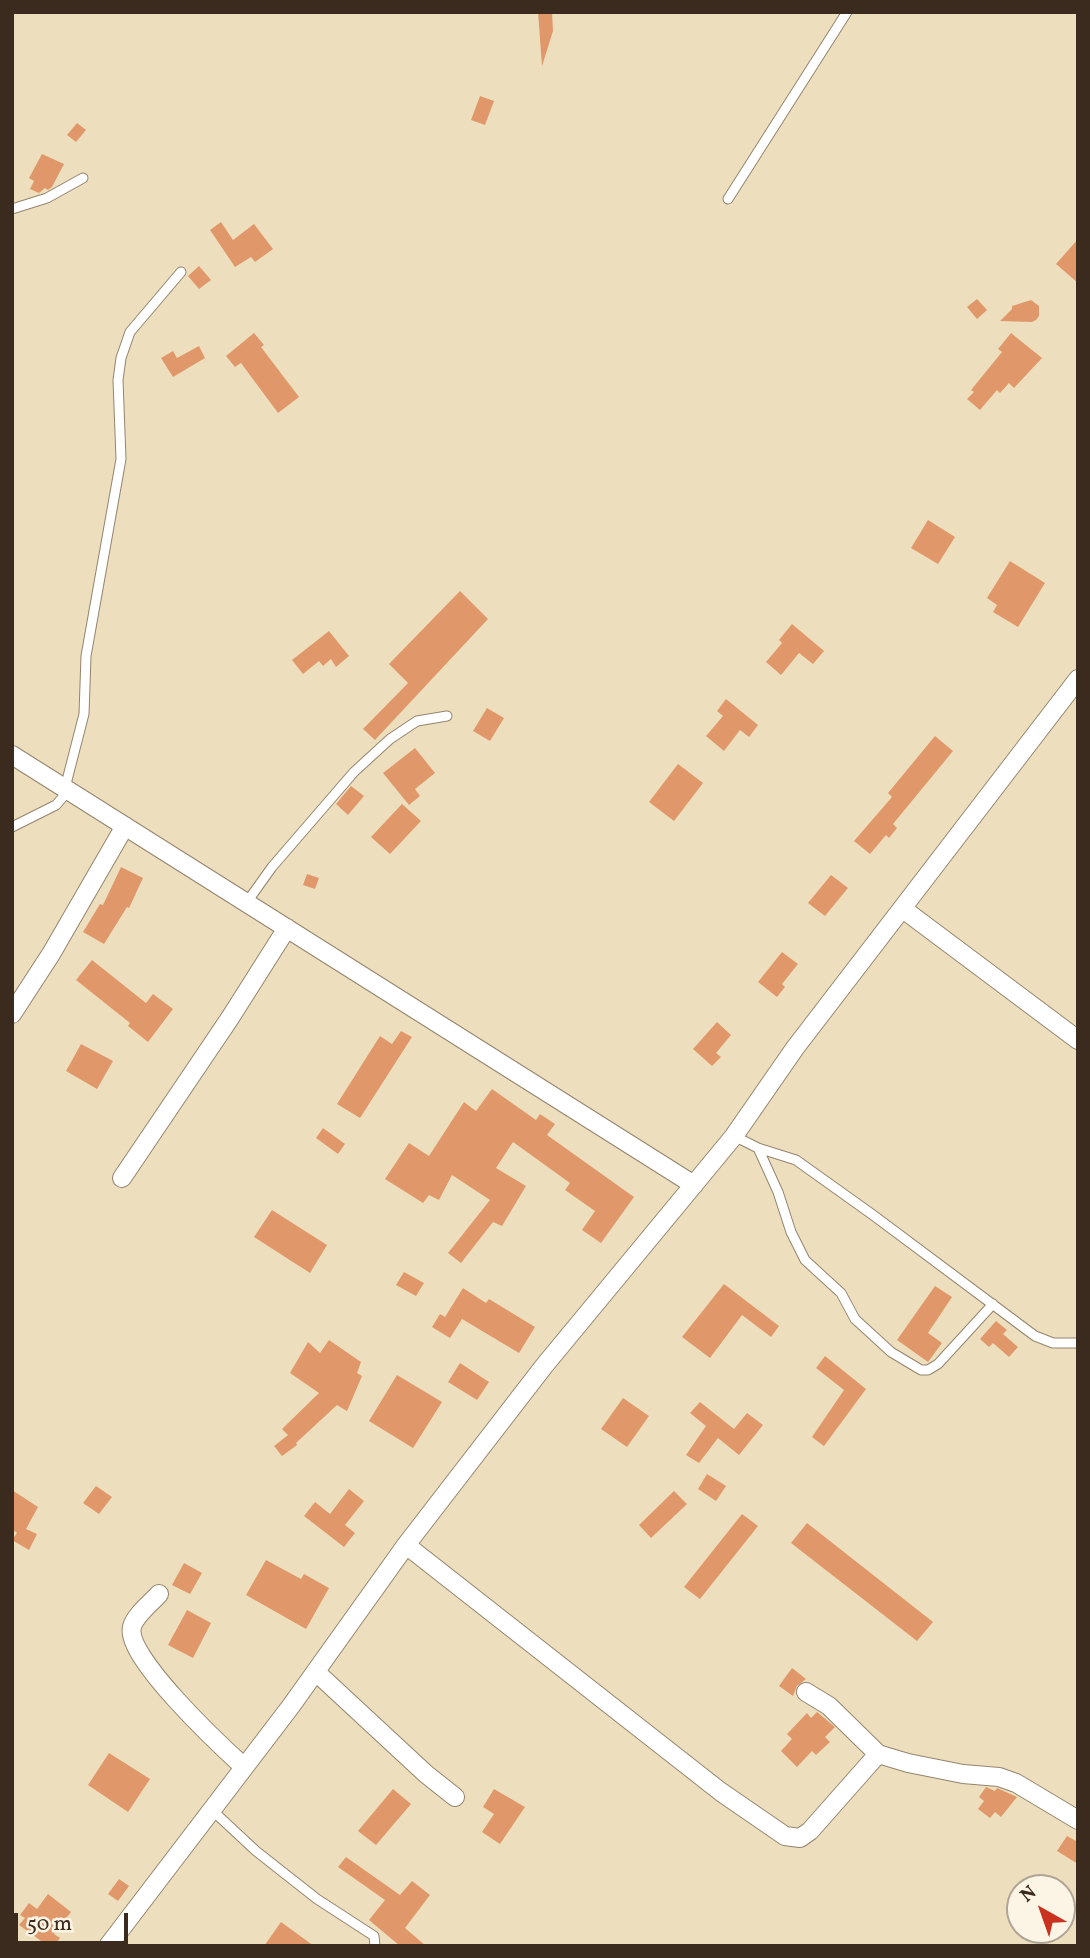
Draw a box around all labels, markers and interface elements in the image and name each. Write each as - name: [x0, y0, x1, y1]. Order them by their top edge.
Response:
- north arrow: [1006, 1874, 1076, 1944]
- text: N: [1015, 1880, 1042, 1909]
- scale bar: [18, 1898, 131, 1942]
- text: 50 m: [27, 1910, 72, 1939]

